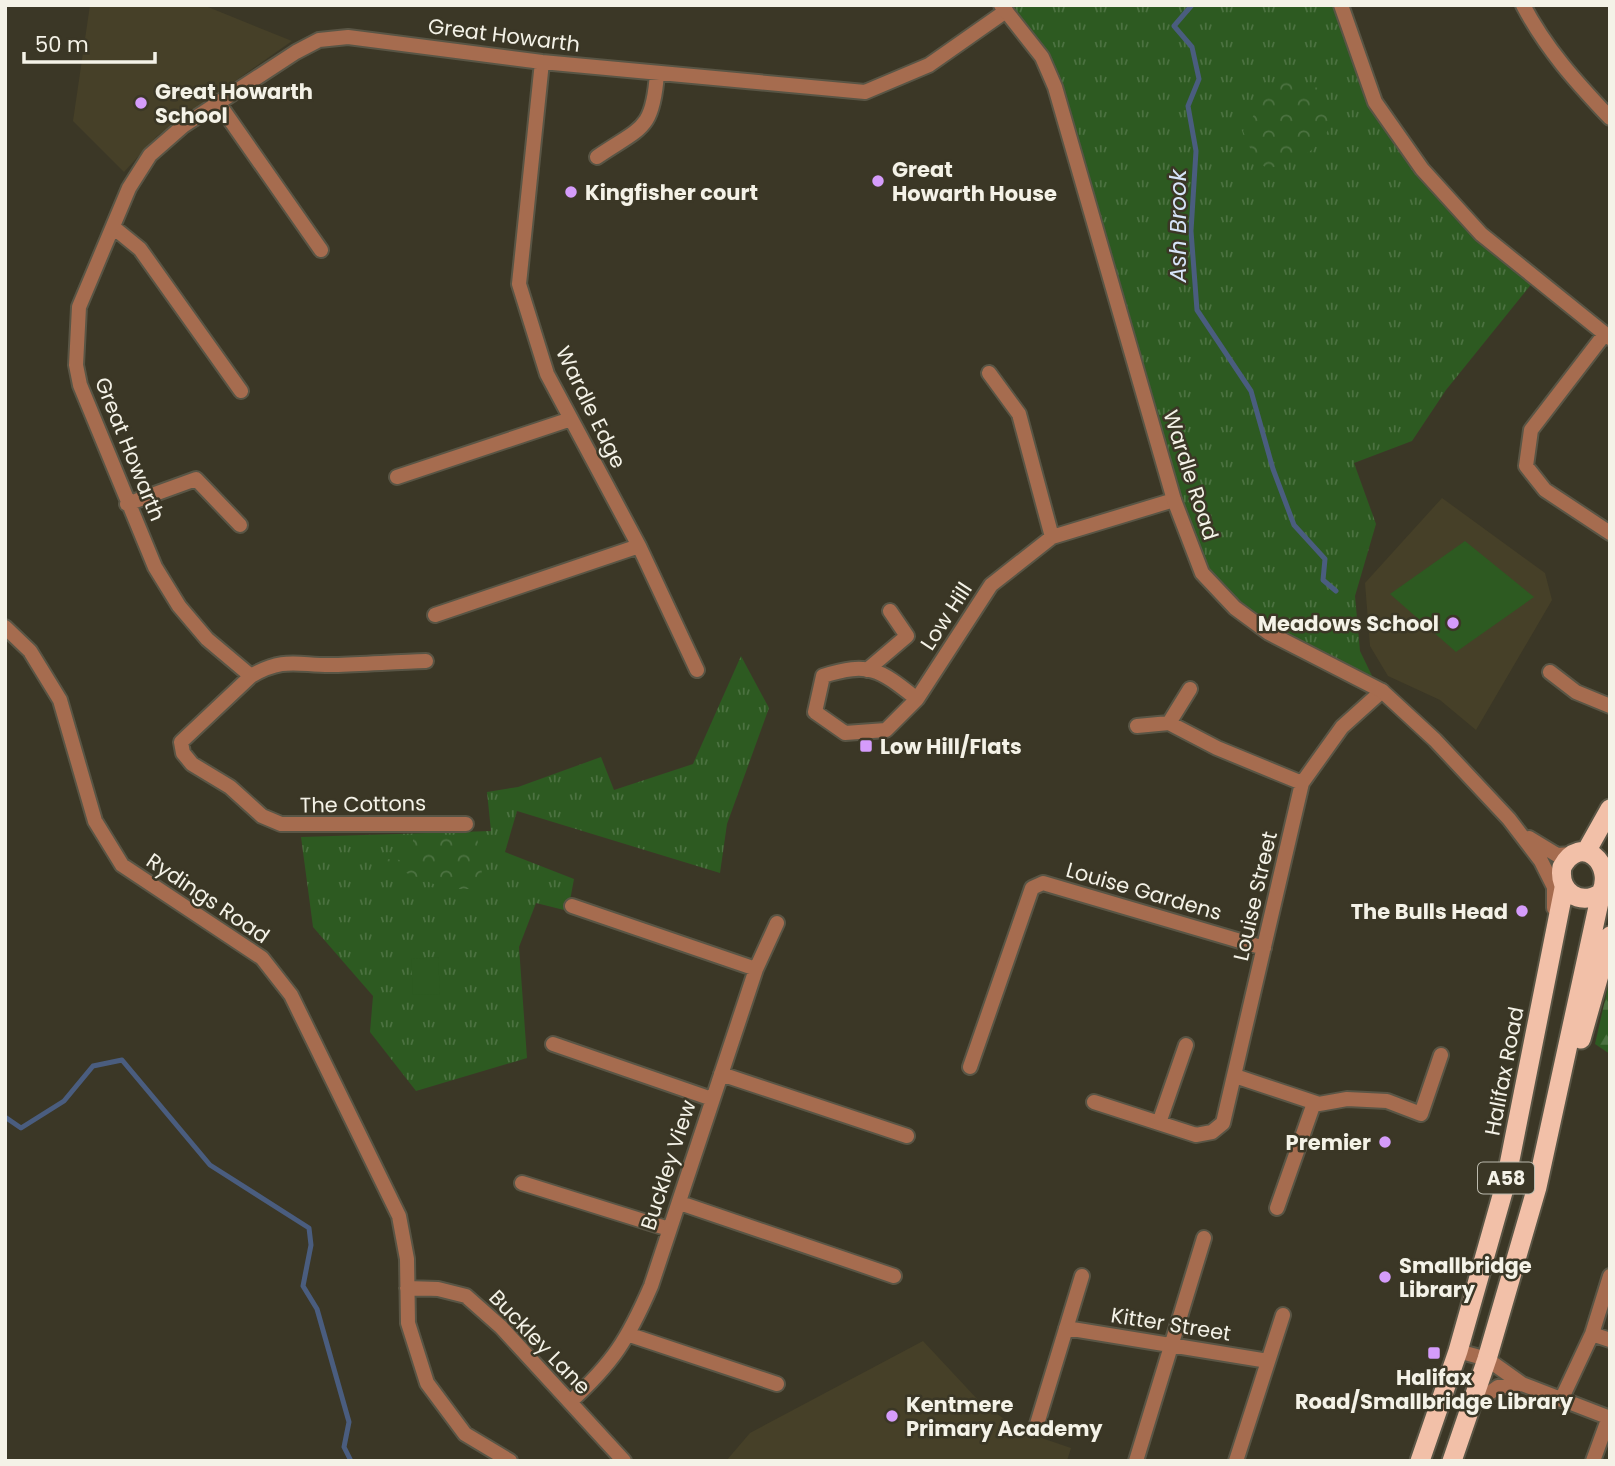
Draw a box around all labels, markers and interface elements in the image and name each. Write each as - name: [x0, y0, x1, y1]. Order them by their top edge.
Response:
- street label: Great Howarth: [426, 11, 582, 59]
- scale bar: [24, 21, 156, 65]
- text: 50 m: [35, 30, 89, 59]
- place label: Great Howarth School: [155, 77, 313, 130]
- marker: Great Howarth School: [133, 95, 149, 111]
- place label: Great Howarth House: [892, 155, 1057, 208]
- water label: Ash Brook: [1162, 168, 1194, 284]
- marker: Great Howarth House: [870, 173, 886, 189]
- place label: Kingfisher court: [585, 178, 758, 207]
- marker: Kingfisher court: [563, 184, 579, 200]
- street label: Wardle Edge: [549, 341, 633, 473]
- street label: Great Howarth: [88, 373, 172, 525]
- street label: Wardle Road: [1156, 406, 1226, 544]
- street label: Low Hill: [913, 576, 979, 656]
- place label: Meadows School: [1258, 609, 1439, 638]
- marker: Meadows School: [1445, 615, 1461, 631]
- place label: Low Hill/Flats: [880, 732, 1022, 761]
- marker: Low Hill/Flats: [858, 738, 874, 754]
- street label: The Cottons: [300, 788, 426, 820]
- street label: Louise Street: [1226, 828, 1284, 964]
- street label: Rydings Road: [141, 846, 275, 950]
- street label: Louise Gardens: [1063, 855, 1225, 927]
- place label: The Bulls Head: [1351, 897, 1508, 926]
- marker: The Bulls Head: [1514, 903, 1530, 919]
- street label: Halifax Road: [1477, 1004, 1531, 1138]
- street label: Buckley View: [633, 1096, 703, 1234]
- place label: Premier: [1286, 1128, 1371, 1157]
- marker: Premier: [1377, 1134, 1393, 1150]
- road number: A58: [1478, 1162, 1534, 1194]
- place label: Smallbridge Library: [1399, 1251, 1532, 1304]
- marker: Smallbridge Library: [1377, 1269, 1393, 1285]
- street label: Buckley Lane: [483, 1283, 597, 1401]
- street label: Kitter Street: [1109, 1300, 1233, 1348]
- marker: Halifax Road/Smallbridge Library: [1426, 1345, 1442, 1361]
- place label: Halifax Road/Smallbridge Library: [1295, 1363, 1574, 1416]
- place label: Kentmere Primary Academy: [906, 1390, 1103, 1443]
- marker: Kentmere Primary Academy: [884, 1408, 900, 1424]

